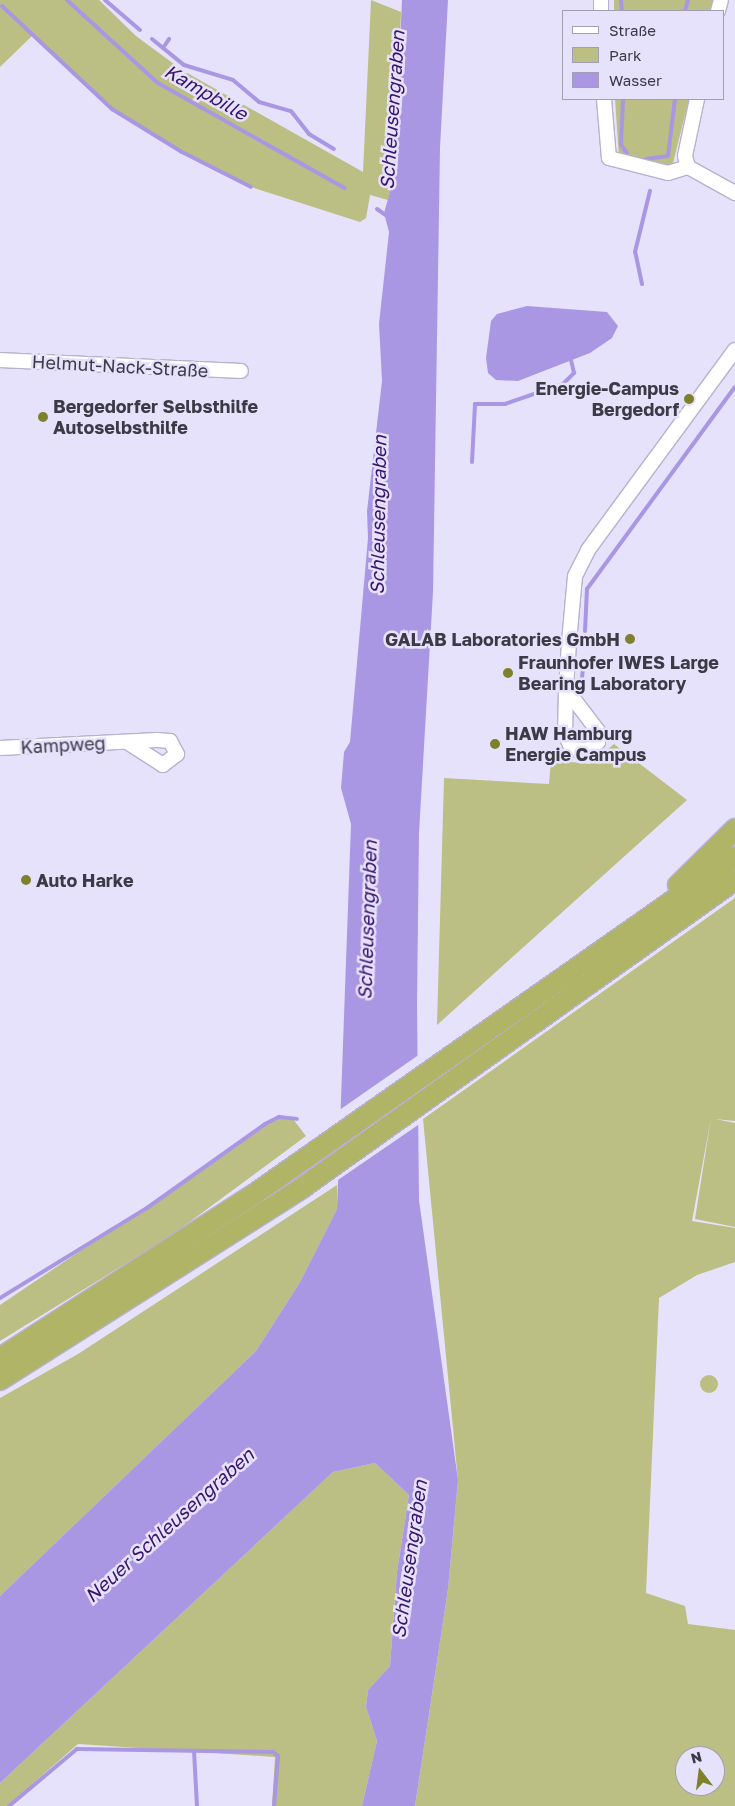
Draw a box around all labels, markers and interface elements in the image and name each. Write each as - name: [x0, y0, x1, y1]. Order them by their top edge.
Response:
- legend: [562, 10, 725, 100]
- text: Straße: [609, 21, 656, 39]
- water label: Schleusengraben: [375, 30, 409, 190]
- text: Park: [609, 46, 641, 64]
- water label: Kampbille: [160, 59, 252, 125]
- text: Wasser: [609, 71, 662, 89]
- street label: Helmut-Nack-Straße: [31, 351, 209, 381]
- place label: Energie-Campus Bergedorf: [535, 378, 679, 420]
- marker: Energie-Campus Bergedorf: [683, 393, 695, 405]
- place label: Bergedorfer Selbsthilfe Autoselbsthilfe: [53, 396, 258, 438]
- marker: Bergedorfer Selbsthilfe Autoselbsthilfe: [37, 411, 49, 423]
- water label: Schleusengraben: [365, 435, 391, 595]
- place label: GALAB Laboratories GmbH: [385, 628, 620, 650]
- marker: GALAB Laboratories GmbH: [624, 633, 636, 645]
- place label: Fraunhofer IWES Large Bearing Laboratory: [518, 652, 719, 694]
- marker: Fraunhofer IWES Large Bearing Laboratory: [502, 667, 514, 679]
- place label: HAW Hamburg Energie Campus: [505, 723, 646, 766]
- street label: Kampweg: [20, 732, 106, 758]
- marker: HAW Hamburg Energie Campus: [489, 738, 501, 750]
- water label: Schleusengraben: [353, 840, 381, 1000]
- place label: Auto Harke: [36, 869, 134, 891]
- marker: Auto Harke: [20, 874, 32, 886]
- water label: Neuer Schleusengraben: [80, 1443, 258, 1607]
- water label: Schleusengraben: [387, 1478, 431, 1640]
- north arrow: [675, 1746, 725, 1796]
- text: N: [689, 1747, 704, 1767]

